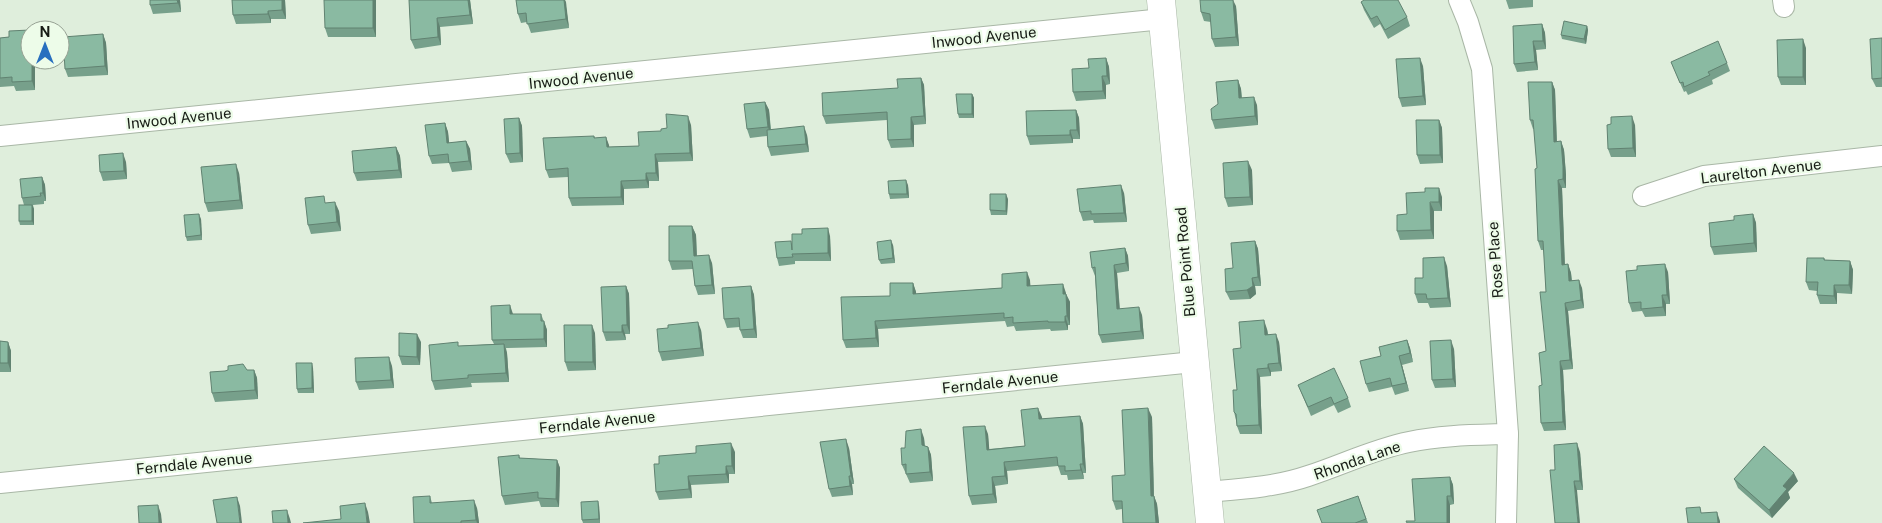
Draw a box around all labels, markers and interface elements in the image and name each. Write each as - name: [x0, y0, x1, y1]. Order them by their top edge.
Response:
- north arrow: [20, 20, 70, 70]
- street label: Inwood Avenue: [931, 23, 1037, 51]
- text: N: [40, 24, 50, 40]
- street label: Inwood Avenue: [528, 64, 634, 92]
- street label: Inwood Avenue: [126, 104, 232, 132]
- street label: Laurelton Avenue: [1700, 155, 1822, 187]
- street label: Blue Point Road: [1172, 206, 1198, 318]
- street label: Rose Place: [1484, 221, 1506, 299]
- street label: Ferndale Avenue: [941, 367, 1059, 397]
- street label: Ferndale Avenue: [538, 407, 656, 437]
- street label: Rhonda Lane: [1311, 437, 1403, 483]
- street label: Ferndale Avenue: [135, 448, 253, 478]

